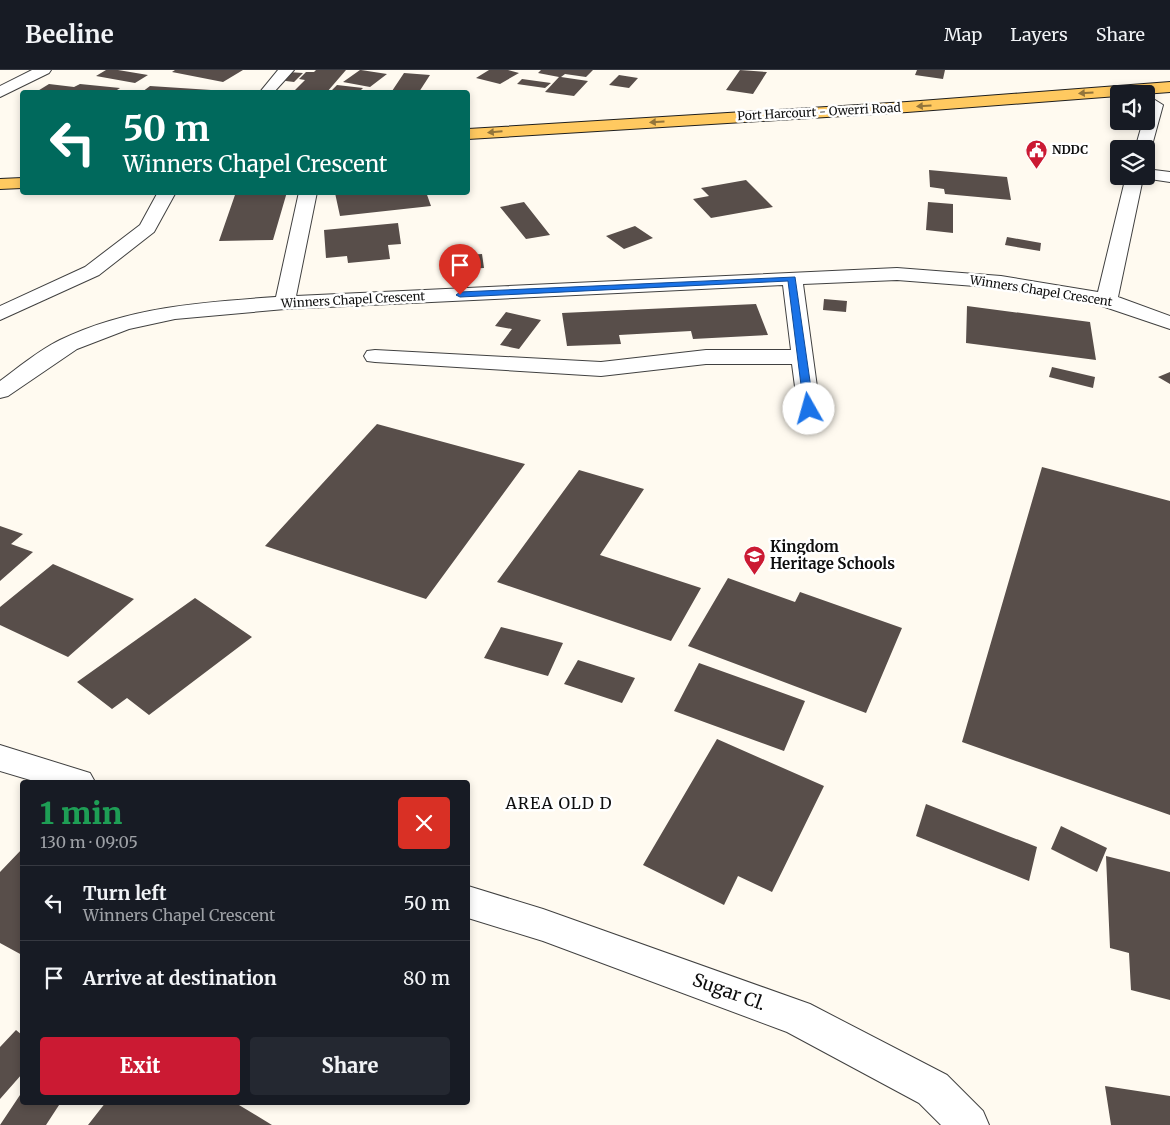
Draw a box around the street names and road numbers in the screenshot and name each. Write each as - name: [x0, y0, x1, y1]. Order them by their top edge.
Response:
- street label: Port Harcourt - Owerri Road: [737, 100, 901, 123]
- street label: Winners Chapel Crescent: [968, 272, 1114, 309]
- street label: Winners Chapel Crescent: [280, 288, 426, 311]
- street label: Sugar Cl.: [690, 968, 769, 1015]

